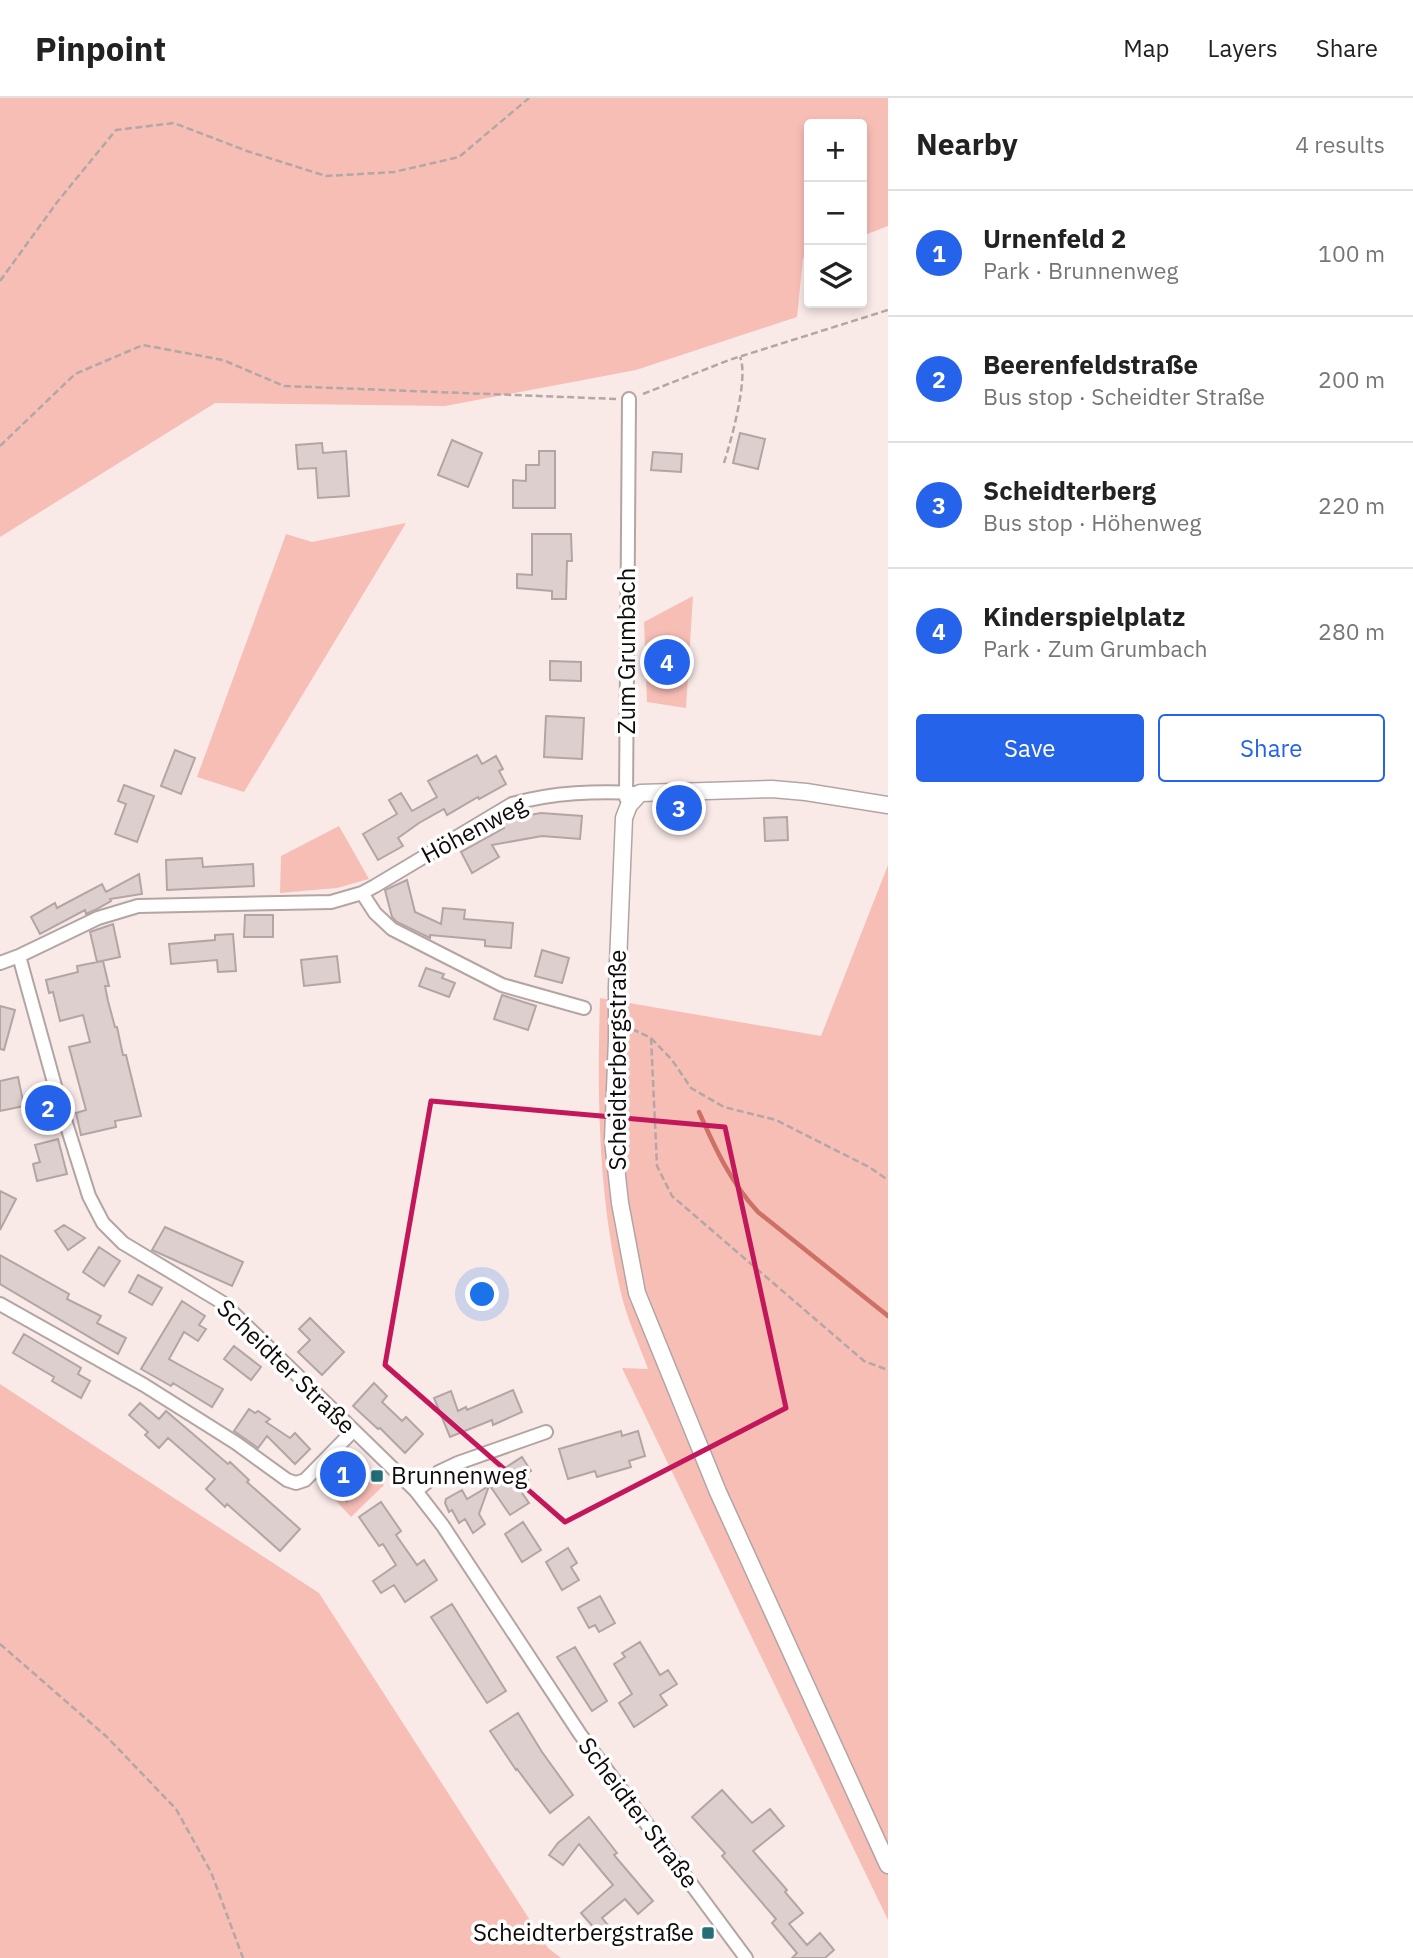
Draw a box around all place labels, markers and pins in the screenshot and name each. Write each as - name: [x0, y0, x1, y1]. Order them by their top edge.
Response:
- pin: 4: [644, 636, 690, 688]
- pin: 3: [656, 782, 702, 834]
- pin: 2: [25, 1082, 71, 1134]
- pin: 1: [320, 1448, 366, 1500]
- place label: Brunnenweg: [391, 1459, 528, 1491]
- marker: Brunnenweg: [369, 1468, 385, 1484]
- place label: Scheidterbergstraße: [473, 1916, 694, 1948]
- marker: Scheidterbergstraße: [700, 1925, 716, 1941]

